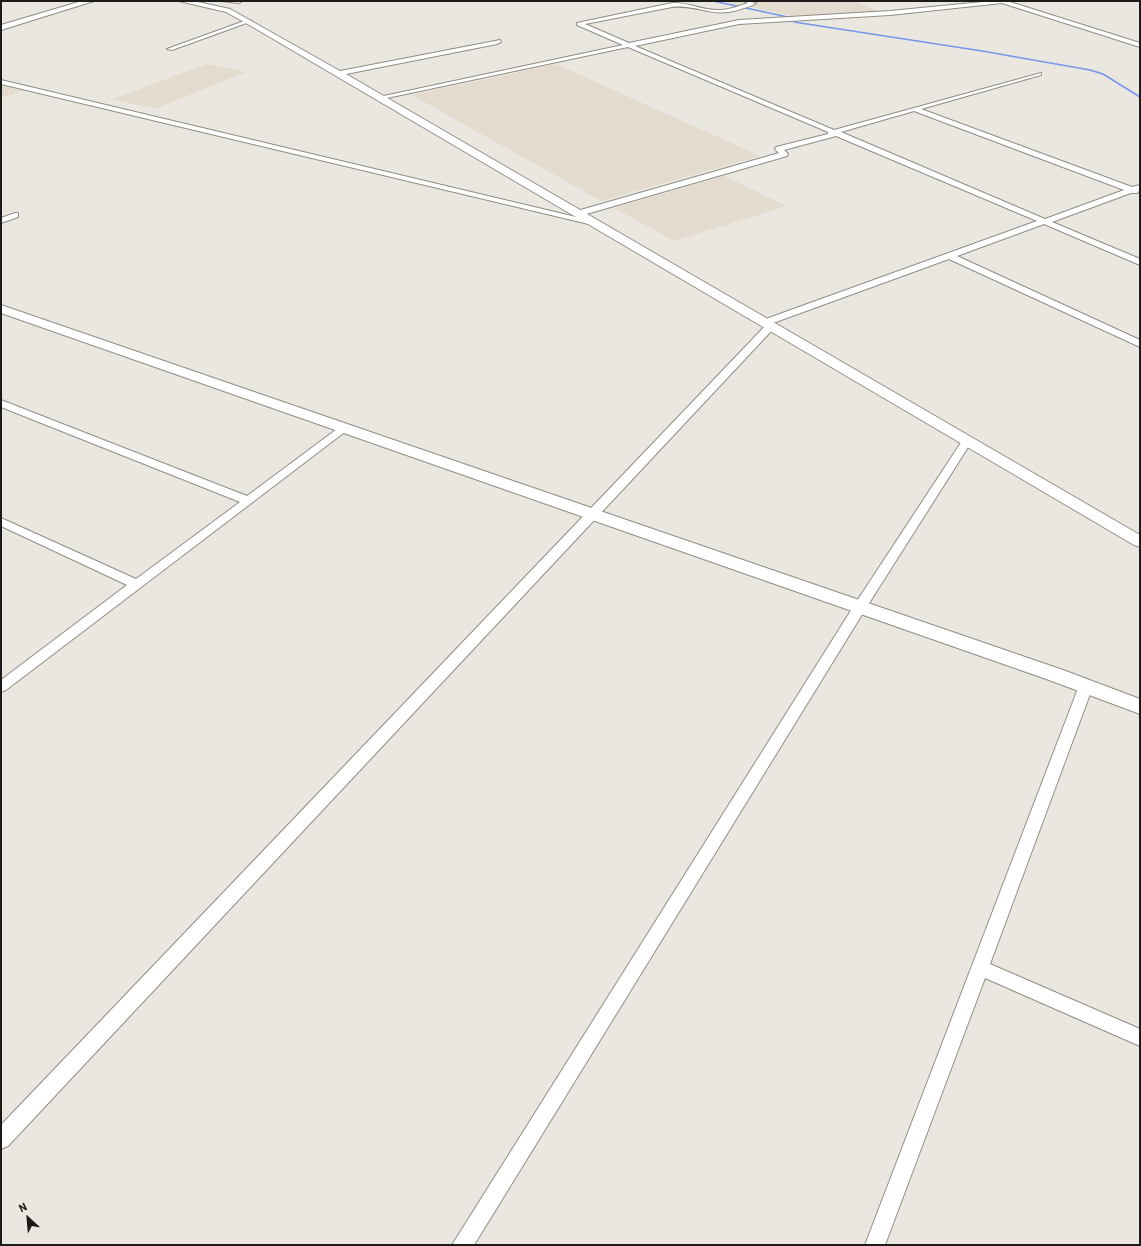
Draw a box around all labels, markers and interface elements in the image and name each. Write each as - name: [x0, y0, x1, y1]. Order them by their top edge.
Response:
- north arrow: [8, 1198, 48, 1238]
- text: N: [16, 1199, 29, 1214]

